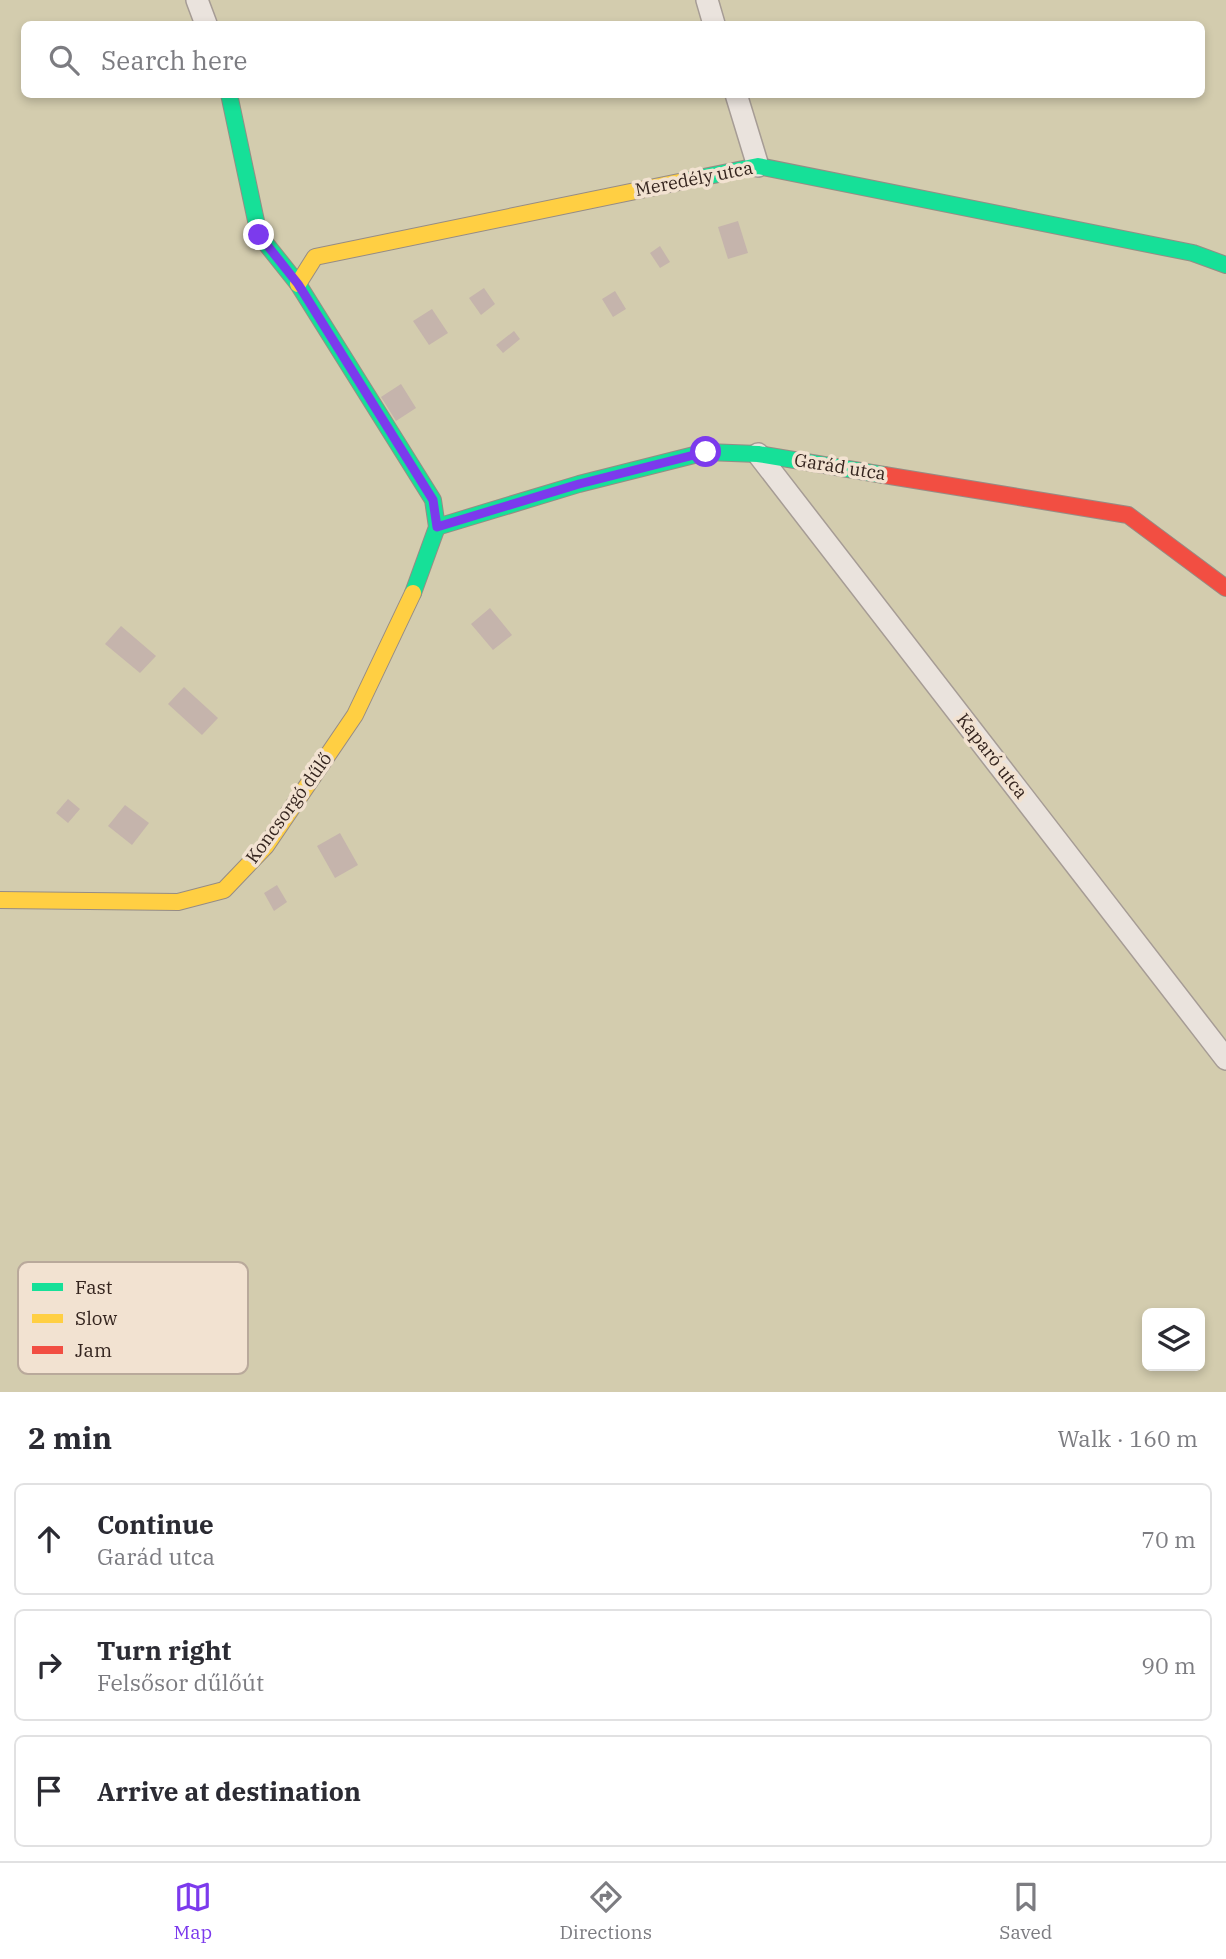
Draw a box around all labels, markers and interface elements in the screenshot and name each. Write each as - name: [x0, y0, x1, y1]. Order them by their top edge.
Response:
- search box: [21, 21, 1205, 98]
- icon: search: [45, 41, 83, 79]
- text: Search here: [101, 43, 247, 77]
- street label: Meredély utca: [633, 156, 755, 201]
- route end: [243, 219, 274, 250]
- route start: [690, 436, 721, 467]
- street label: Garád utca: [793, 448, 888, 485]
- street label: Kaparó utca: [952, 708, 1033, 803]
- street label: Koncsorgó dűlő: [241, 748, 337, 868]
- legend: [18, 1262, 248, 1374]
- text: Fast: [75, 1275, 113, 1299]
- text: Slow: [75, 1306, 117, 1330]
- map controls: [1142, 1308, 1205, 1371]
- button: layers: [1142, 1308, 1205, 1371]
- text: Jam: [75, 1338, 112, 1362]
- text: 2 min: [28, 1418, 112, 1457]
- text: Walk · 160 m: [1057, 1423, 1198, 1453]
- text: Continue: [97, 1507, 214, 1541]
- icon: ahead: [30, 1520, 68, 1558]
- text: 70 m: [1141, 1524, 1196, 1554]
- text: Garád utca: [97, 1541, 215, 1571]
- text: Turn right: [97, 1633, 231, 1667]
- icon: right: [30, 1646, 68, 1684]
- text: 90 m: [1141, 1650, 1196, 1680]
- text: Felsősor dűlőút: [97, 1667, 264, 1697]
- icon: arrive: [30, 1772, 68, 1810]
- text: Arrive at destination: [97, 1774, 361, 1808]
- tab: Map: [174, 1878, 212, 1944]
- tab: Directions: [559, 1878, 652, 1944]
- tab: Saved: [999, 1878, 1052, 1944]

